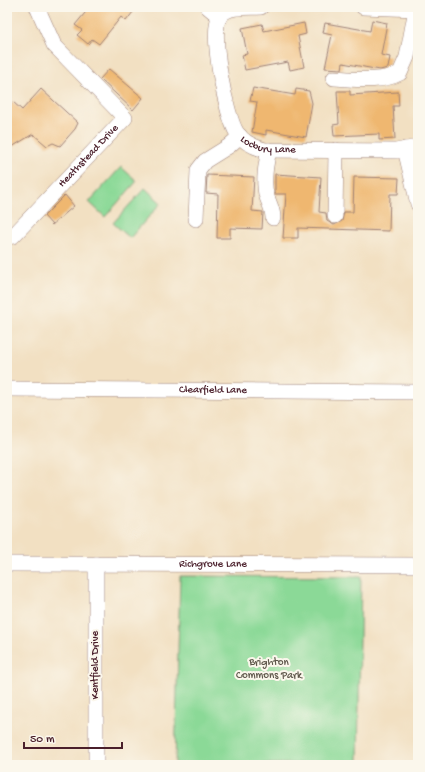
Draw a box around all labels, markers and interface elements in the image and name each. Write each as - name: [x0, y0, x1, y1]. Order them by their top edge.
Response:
- street label: Heathstead Drive: [56, 122, 121, 190]
- street label: Locbury Lane: [237, 134, 296, 157]
- street label: Clearfield Lane: [179, 383, 247, 397]
- street label: Richgrove Lane: [179, 558, 247, 571]
- street label: Kentfield Drive: [89, 631, 102, 699]
- park label: Brighton Commons Park: [236, 657, 303, 682]
- scale bar: [24, 724, 122, 750]
- text: 50 m: [30, 733, 55, 747]

